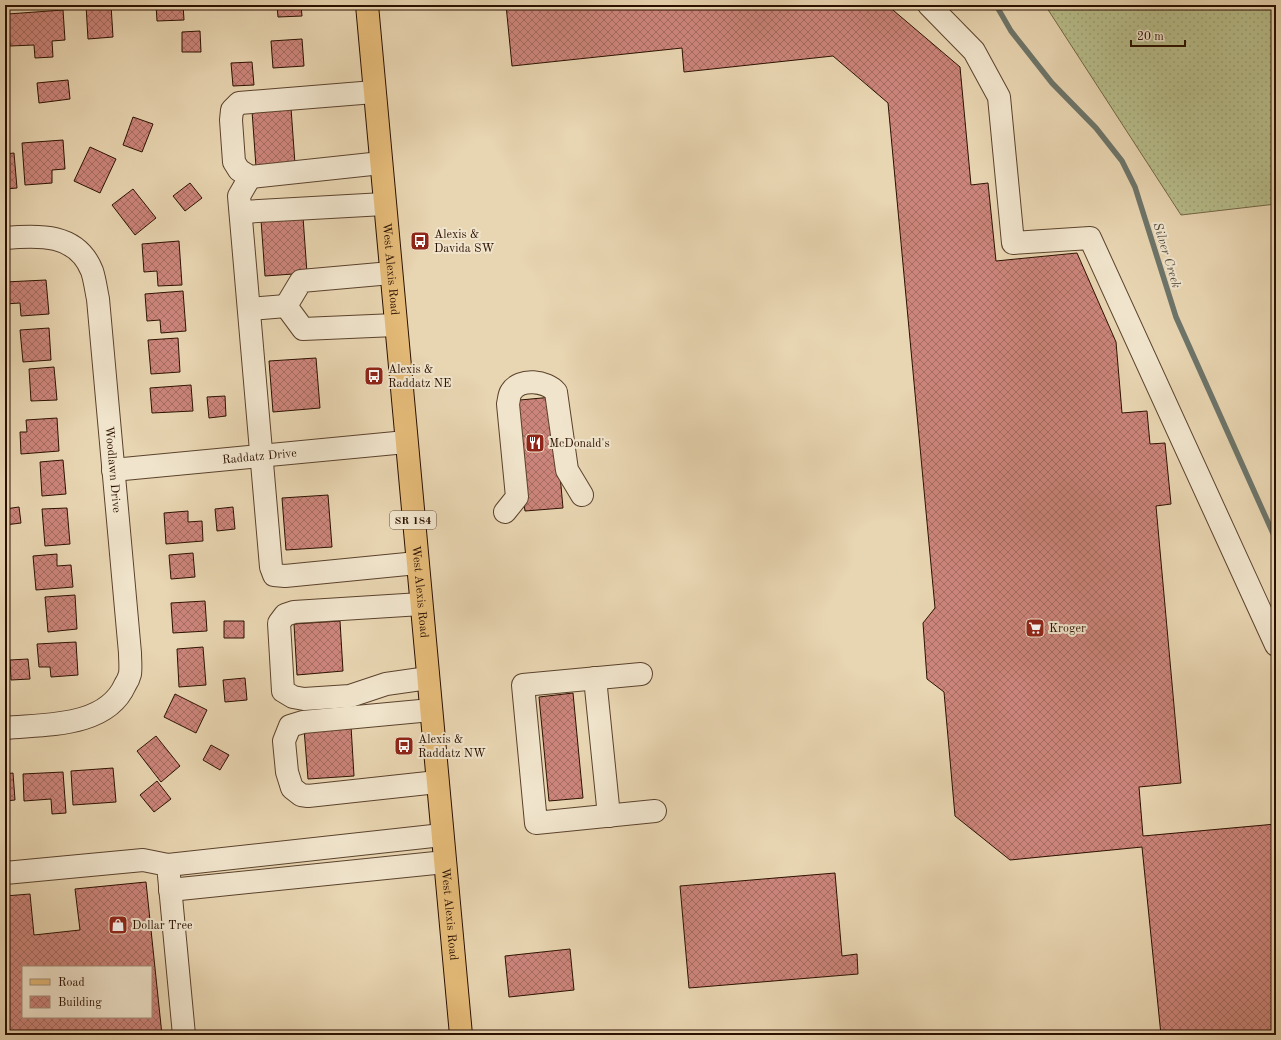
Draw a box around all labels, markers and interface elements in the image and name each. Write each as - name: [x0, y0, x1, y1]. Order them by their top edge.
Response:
- scale bar: [1131, 22, 1185, 48]
- text: 20 m: [1137, 31, 1164, 43]
- water label: Silver Creek: [1150, 221, 1183, 290]
- street label: West Alexis Road: [380, 222, 400, 316]
- place label: Alexis & Davida SW: [434, 229, 494, 255]
- bus stop icon: Alexis & Davida SW: [409, 230, 431, 252]
- place label: Alexis & Raddatz NE: [388, 364, 451, 390]
- bus stop icon: Alexis & Raddatz NE: [363, 365, 385, 387]
- street label: Woodlawn Drive: [103, 426, 122, 514]
- restaurant icon: McDonald's: [524, 432, 546, 454]
- place label: McDonald's: [549, 438, 610, 450]
- street label: Raddatz Drive: [222, 447, 298, 467]
- road number: SR 184: [390, 511, 436, 529]
- street label: West Alexis Road: [409, 545, 430, 638]
- supermarket icon: Kroger: [1024, 617, 1046, 639]
- place label: Kroger: [1049, 623, 1086, 635]
- place label: Alexis & Raddatz NW: [418, 734, 486, 760]
- bus stop icon: Alexis & Raddatz NW: [393, 735, 415, 757]
- street label: West Alexis Road: [439, 868, 459, 961]
- shop icon: Dollar Tree: [107, 914, 129, 936]
- place label: Dollar Tree: [132, 920, 193, 932]
- legend: [22, 966, 152, 1018]
- text: Road: [58, 977, 85, 989]
- text: Building: [58, 997, 102, 1009]

